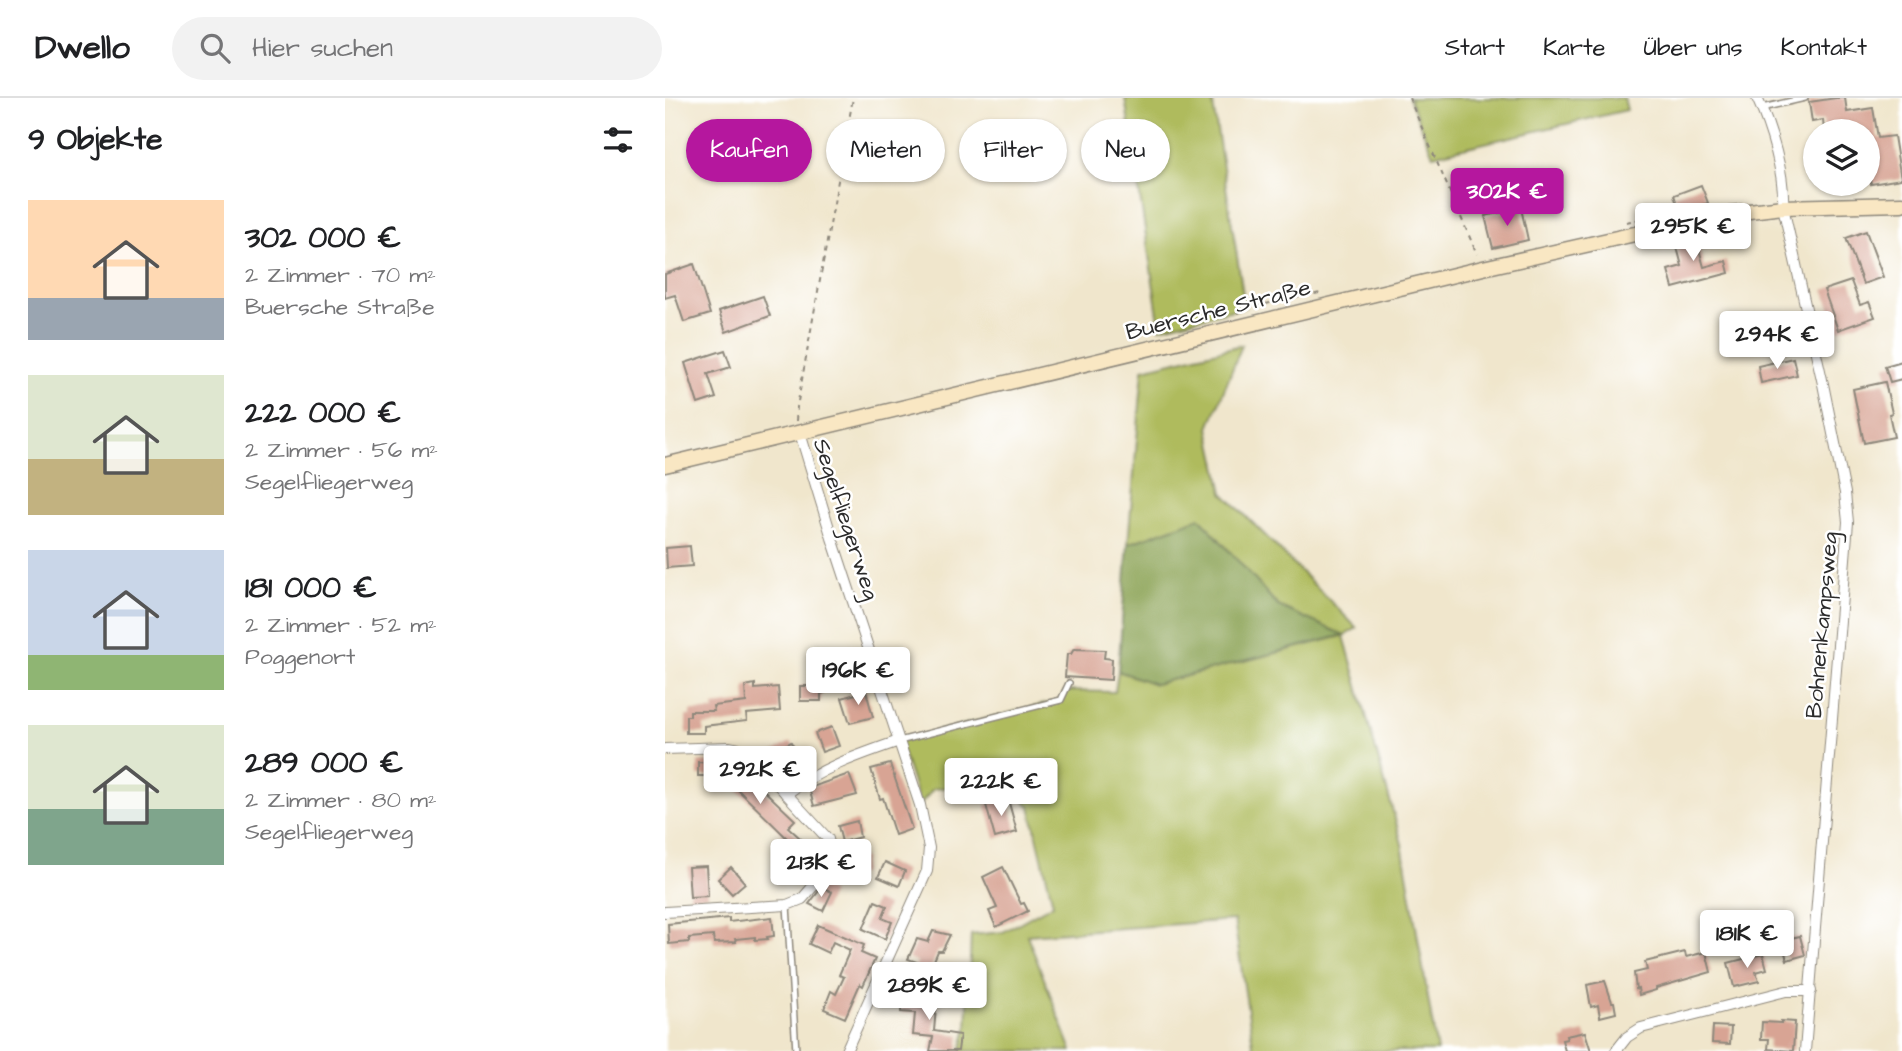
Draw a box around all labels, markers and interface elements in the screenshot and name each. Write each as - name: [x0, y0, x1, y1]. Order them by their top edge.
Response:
- search box: [172, 17, 662, 80]
- text: Dwello: [35, 25, 130, 71]
- icon: search: [196, 29, 234, 67]
- text: Hier suchen: [252, 30, 393, 66]
- text: Start: [1445, 31, 1505, 65]
- text: Karte: [1543, 31, 1606, 65]
- text: Über uns: [1644, 31, 1743, 65]
- text: Kontakt: [1781, 31, 1867, 65]
- text: 9 Objekte: [28, 119, 162, 161]
- chip: Kaufen: [686, 119, 812, 182]
- chip: Mieten: [826, 119, 945, 182]
- chip: Filter: [959, 119, 1067, 182]
- chip: Neu: [1081, 119, 1170, 182]
- map controls: [1803, 119, 1880, 196]
- button: layers: [1803, 119, 1880, 196]
- icon: filters: [599, 121, 637, 159]
- pin: 302K €: [1450, 169, 1564, 228]
- text: 302K €: [1467, 175, 1547, 207]
- pin: 295K €: [1636, 204, 1750, 263]
- text: 295K €: [1651, 210, 1735, 242]
- text: 302 000 €: [245, 217, 401, 259]
- icon: home: [84, 228, 168, 312]
- text: 2 Zimmer · 70 m²: [245, 259, 436, 291]
- street label: Buersche Straße: [1122, 272, 1314, 348]
- text: Buersche Straße: [245, 291, 435, 323]
- pin: 294K €: [1720, 312, 1834, 371]
- text: 294K €: [1735, 318, 1819, 350]
- text: 222 000 €: [245, 392, 401, 434]
- icon: home: [84, 403, 168, 487]
- text: 2 Zimmer · 56 m²: [245, 434, 438, 466]
- street label: Segelfliegerweg: [804, 434, 887, 605]
- text: Segelfliegerweg: [245, 466, 413, 498]
- street label: Bohnenkampsweg: [1798, 530, 1847, 720]
- text: 181 000 €: [245, 567, 377, 609]
- icon: home: [84, 578, 168, 662]
- text: 2 Zimmer · 52 m²: [245, 609, 437, 641]
- text: Poggenort: [245, 641, 355, 673]
- pin: 196K €: [801, 648, 915, 707]
- text: 196K €: [822, 654, 894, 686]
- text: 289 000 €: [245, 742, 403, 784]
- pin: 292K €: [703, 746, 817, 806]
- icon: home: [84, 753, 168, 837]
- text: 292K €: [720, 753, 800, 785]
- pin: 222K €: [944, 758, 1058, 818]
- text: 222K €: [961, 765, 1041, 797]
- text: 2 Zimmer · 80 m²: [245, 784, 437, 816]
- text: Segelfliegerweg: [245, 816, 413, 848]
- pin: 213K €: [764, 840, 878, 899]
- text: 213K €: [786, 846, 856, 878]
- pin: 181K €: [1690, 910, 1804, 970]
- text: 181K €: [1716, 917, 1778, 949]
- pin: 289K €: [872, 962, 986, 1022]
- text: 289K €: [888, 969, 970, 1001]

